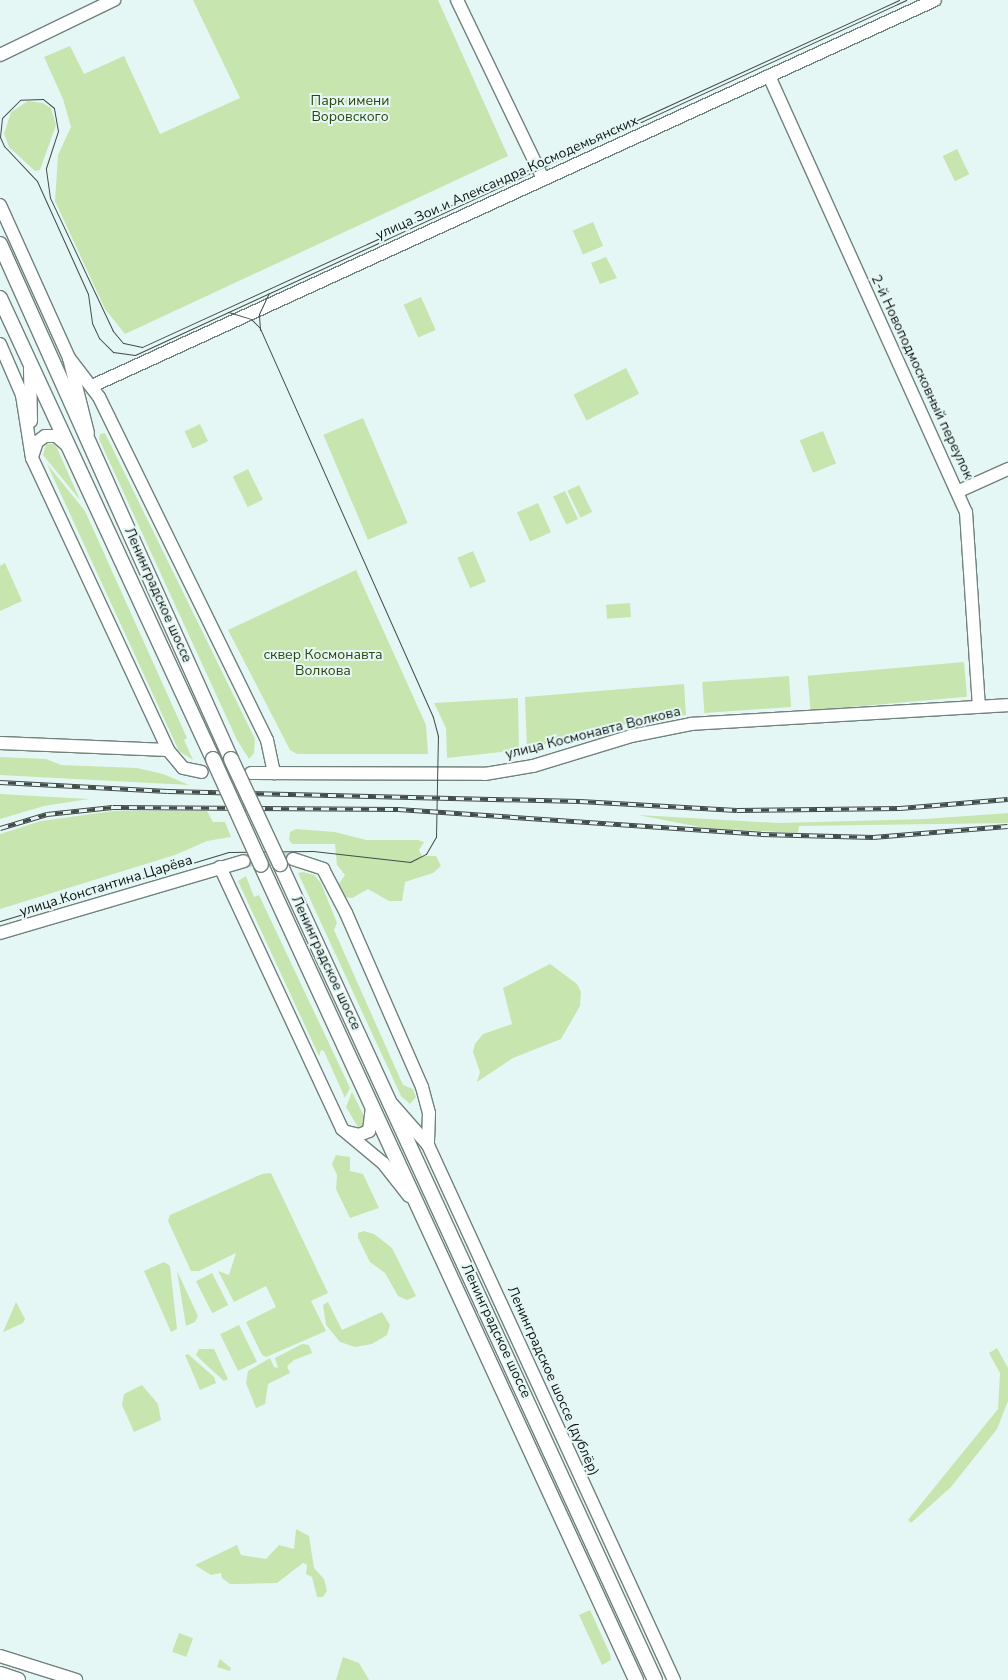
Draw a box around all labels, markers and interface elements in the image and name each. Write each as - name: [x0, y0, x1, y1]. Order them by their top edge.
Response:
- park label: Парк имени Воровского: [311, 93, 389, 125]
- street label: улица Зои и Александра Космодемьянских: [373, 112, 641, 244]
- street label: 2-й Новоподмосковный переулок: [867, 272, 977, 482]
- street label: Ленинградское шоссе: [121, 525, 195, 665]
- park label: сквер Космонавта Волкова: [263, 647, 383, 680]
- street label: улица Космонавта Волкова: [504, 703, 682, 763]
- street label: улица Константина Царёва: [18, 852, 194, 920]
- street label: Ленинградское шоссе: [288, 893, 364, 1033]
- street label: Ленинградское шоссе: [458, 1261, 534, 1401]
- street label: Ленинградское шоссе (дублёр): [504, 1284, 602, 1478]

